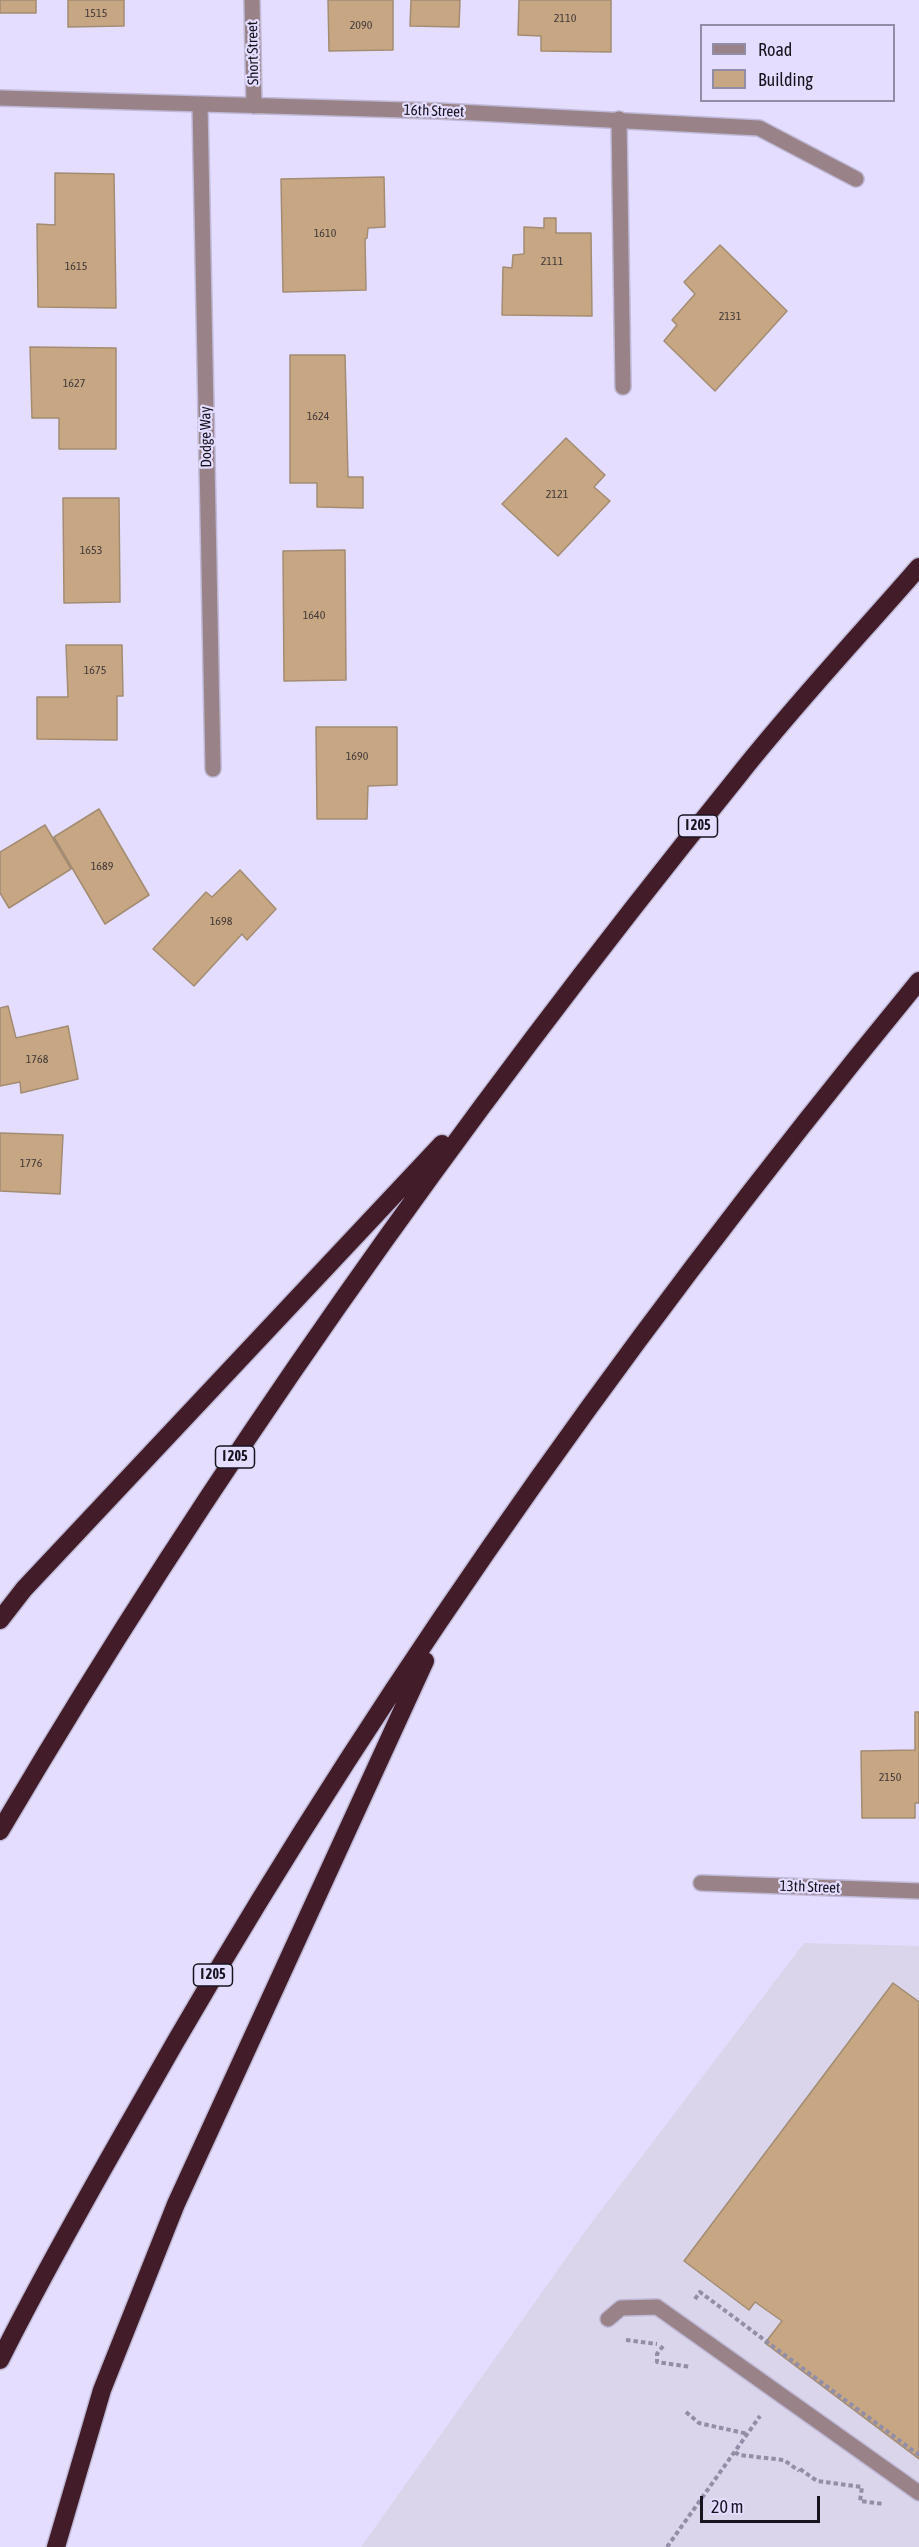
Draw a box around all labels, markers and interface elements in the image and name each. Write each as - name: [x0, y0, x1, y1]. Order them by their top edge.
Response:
- house number: 1515: [85, 6, 107, 20]
- house number: 2110: [554, 11, 576, 25]
- house number: 2090: [350, 18, 372, 32]
- street label: Short Street: [243, 21, 263, 85]
- legend: [700, 24, 895, 102]
- text: Road: [758, 39, 792, 60]
- text: Building: [758, 69, 813, 90]
- street label: 16th Street: [403, 101, 465, 121]
- house number: 1610: [314, 226, 336, 240]
- house number: 2111: [541, 254, 563, 268]
- house number: 1615: [65, 259, 87, 273]
- house number: 2131: [719, 309, 741, 323]
- house number: 1627: [63, 376, 85, 390]
- street label: Dodge Way: [196, 406, 216, 468]
- house number: 1624: [307, 409, 329, 423]
- house number: 2121: [546, 487, 568, 501]
- house number: 1653: [80, 543, 102, 557]
- house number: 1640: [303, 608, 325, 622]
- house number: 1675: [84, 663, 106, 677]
- house number: 1690: [346, 749, 368, 763]
- road number: I 205: [678, 815, 718, 837]
- house number: 1689: [91, 859, 113, 873]
- house number: 1698: [210, 914, 232, 928]
- house number: 1768: [26, 1052, 48, 1066]
- house number: 1776: [20, 1156, 42, 1170]
- road number: I 205: [216, 1446, 254, 1468]
- house number: 2150: [879, 1770, 901, 1784]
- street label: 13th Street: [779, 1877, 841, 1897]
- road number: I 205: [194, 1964, 232, 1986]
- scale bar: [703, 2484, 823, 2522]
- text: 20 m: [711, 2496, 743, 2517]

